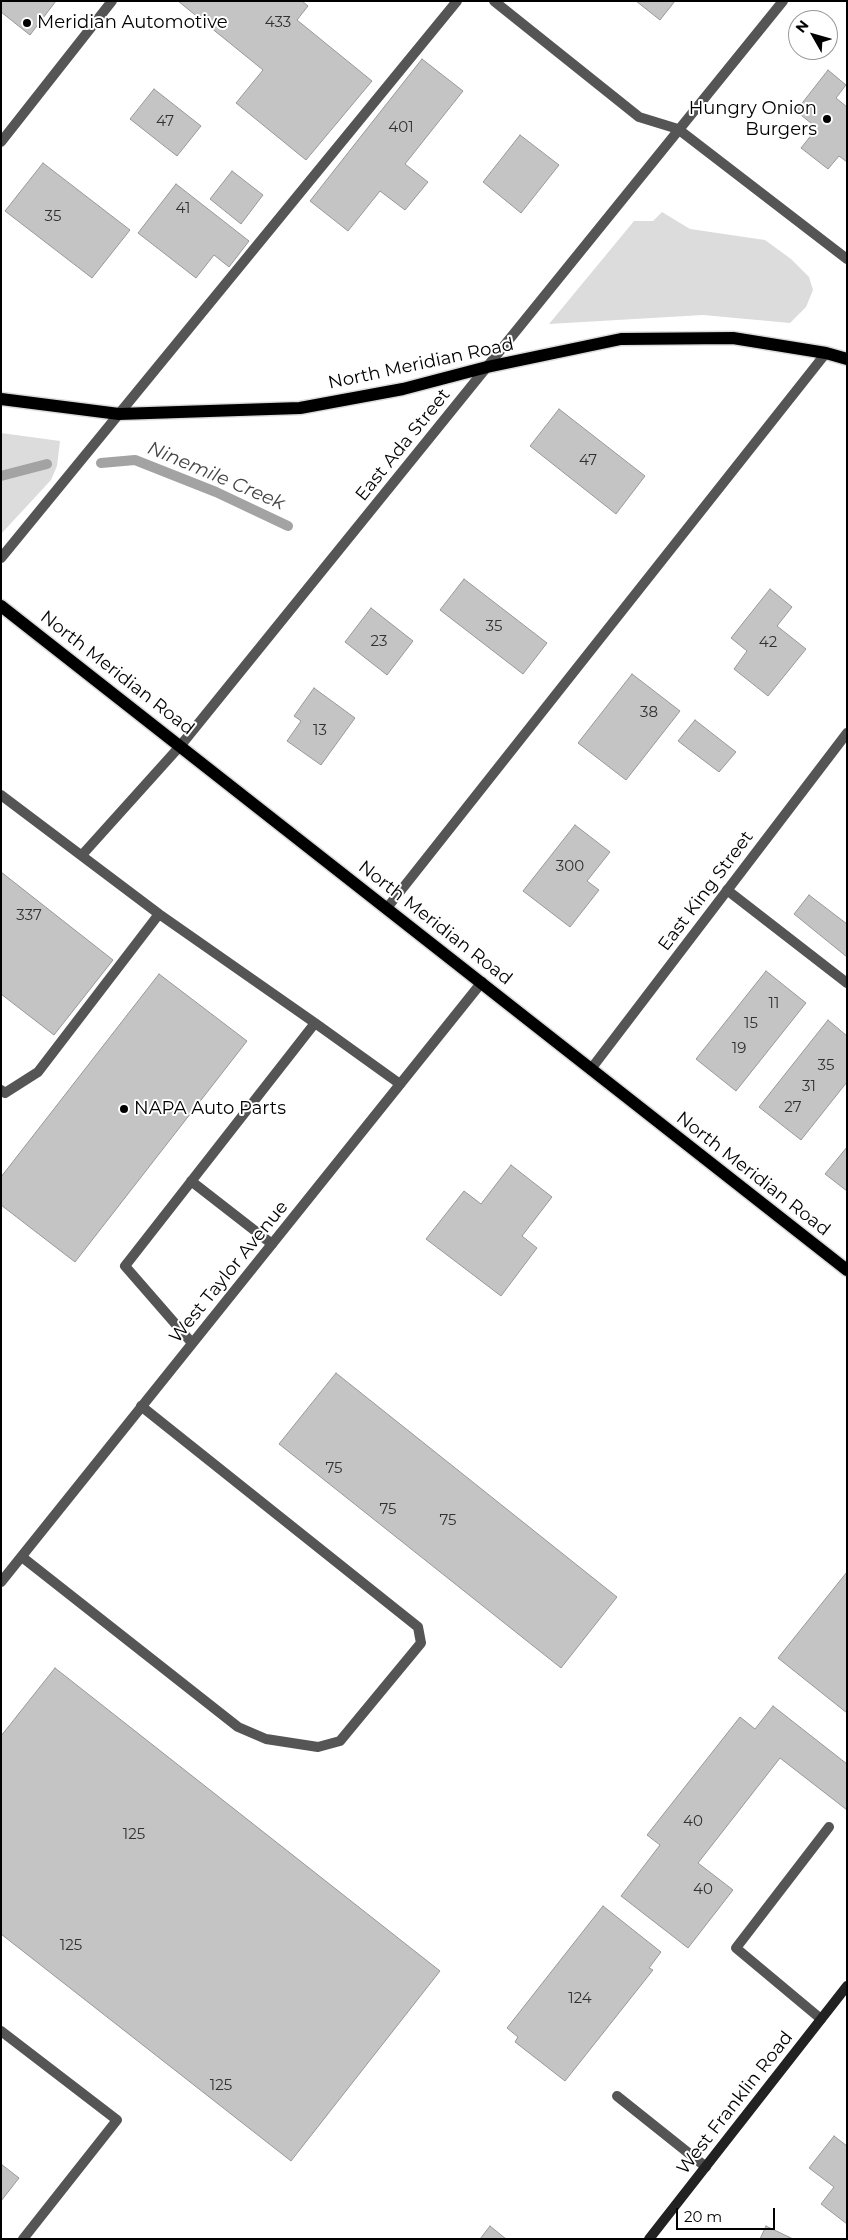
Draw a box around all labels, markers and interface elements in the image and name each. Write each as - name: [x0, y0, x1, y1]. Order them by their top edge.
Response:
- north arrow: [788, 10, 838, 60]
- place label: Meridian Automotive: [37, 12, 228, 34]
- house number: 433: [265, 14, 291, 32]
- text: N: [791, 16, 813, 36]
- marker: Meridian Automotive: [21, 17, 33, 29]
- place label: Hungry Onion Burgers: [689, 98, 817, 140]
- house number: 47: [156, 113, 174, 131]
- marker: Hungry Onion Burgers: [821, 113, 833, 125]
- house number: 401: [388, 119, 414, 137]
- house number: 41: [176, 200, 190, 218]
- house number: 35: [45, 208, 61, 226]
- street label: North Meridian Road: [326, 334, 516, 394]
- street label: East Ada Street: [351, 385, 455, 505]
- water label: Ninemile Creek: [144, 437, 288, 515]
- house number: 47: [579, 452, 597, 470]
- street label: North Meridian Road: [36, 606, 198, 740]
- house number: 35: [486, 618, 502, 636]
- house number: 23: [371, 633, 387, 651]
- house number: 42: [759, 634, 777, 652]
- house number: 38: [640, 704, 658, 722]
- house number: 13: [313, 722, 327, 740]
- street label: East King Street: [654, 827, 758, 955]
- street label: North Meridian Road: [354, 856, 516, 990]
- house number: 300: [556, 858, 584, 876]
- house number: 337: [16, 907, 42, 925]
- house number: 11: [769, 995, 779, 1013]
- house number: 15: [744, 1015, 758, 1033]
- house number: 19: [732, 1040, 746, 1058]
- house number: 35: [818, 1057, 834, 1075]
- house number: 31: [802, 1078, 816, 1096]
- place label: NAPA Auto Parts: [134, 1098, 286, 1120]
- house number: 27: [784, 1099, 802, 1117]
- marker: NAPA Auto Parts: [118, 1103, 130, 1115]
- street label: North Meridian Road: [672, 1107, 834, 1241]
- street label: West Taylor Avenue: [165, 1197, 293, 1347]
- house number: 75: [325, 1460, 343, 1478]
- house number: 75: [379, 1501, 397, 1519]
- house number: 75: [439, 1512, 457, 1530]
- house number: 40: [683, 1813, 703, 1831]
- house number: 125: [123, 1826, 145, 1844]
- house number: 40: [693, 1881, 713, 1899]
- house number: 125: [60, 1937, 82, 1955]
- house number: 124: [568, 1990, 592, 2008]
- street label: West Franklin Road: [672, 2027, 798, 2179]
- house number: 125: [210, 2077, 232, 2095]
- scale bar: [678, 2198, 777, 2230]
- text: 20 m: [684, 2207, 722, 2226]

